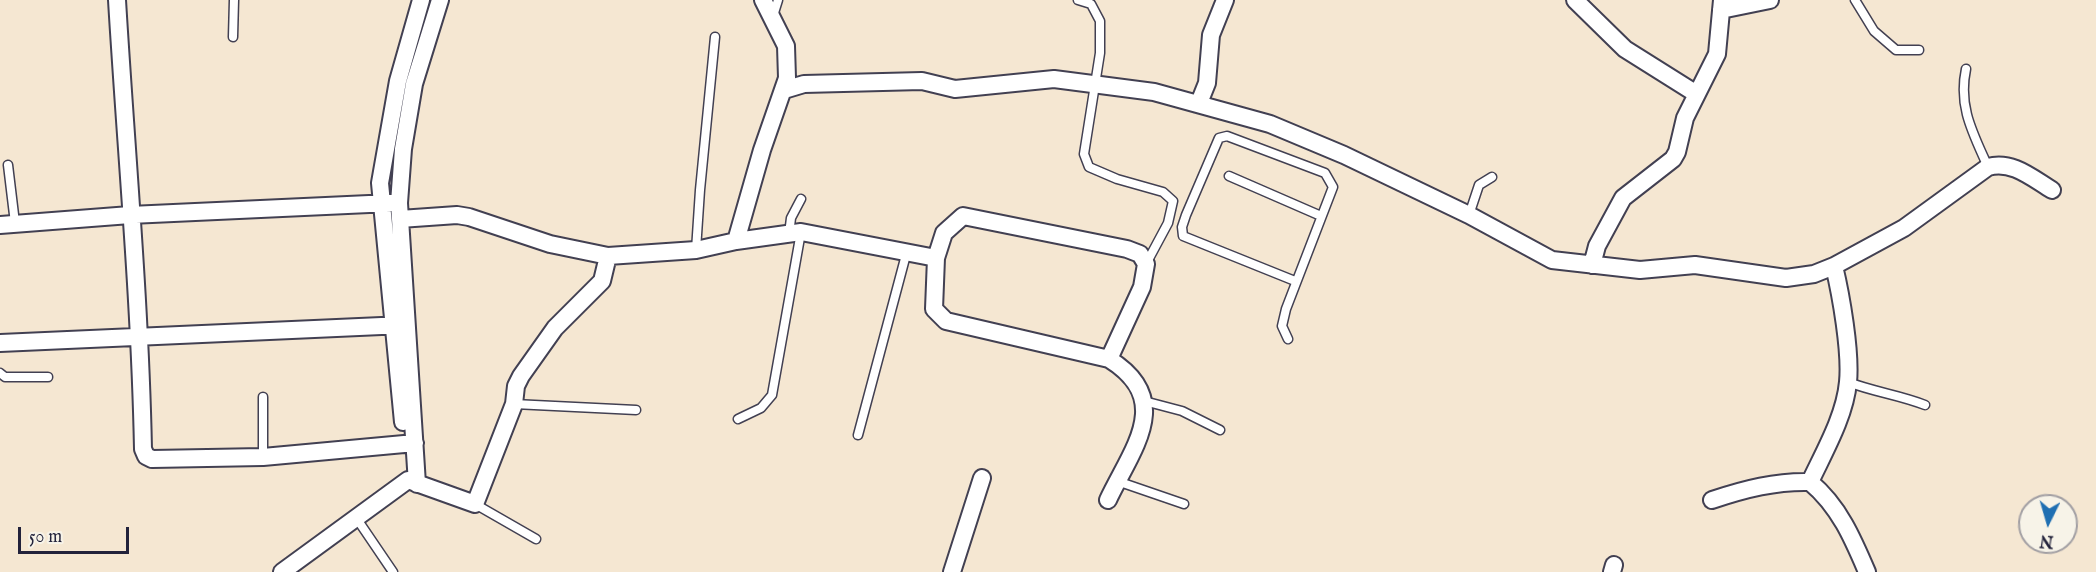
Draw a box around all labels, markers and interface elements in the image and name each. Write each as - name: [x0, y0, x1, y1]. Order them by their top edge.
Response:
- north arrow: [2018, 494, 2078, 554]
- scale bar: [21, 515, 132, 553]
- text: 50 m: [29, 526, 62, 549]
- text: N: [2039, 529, 2054, 551]

